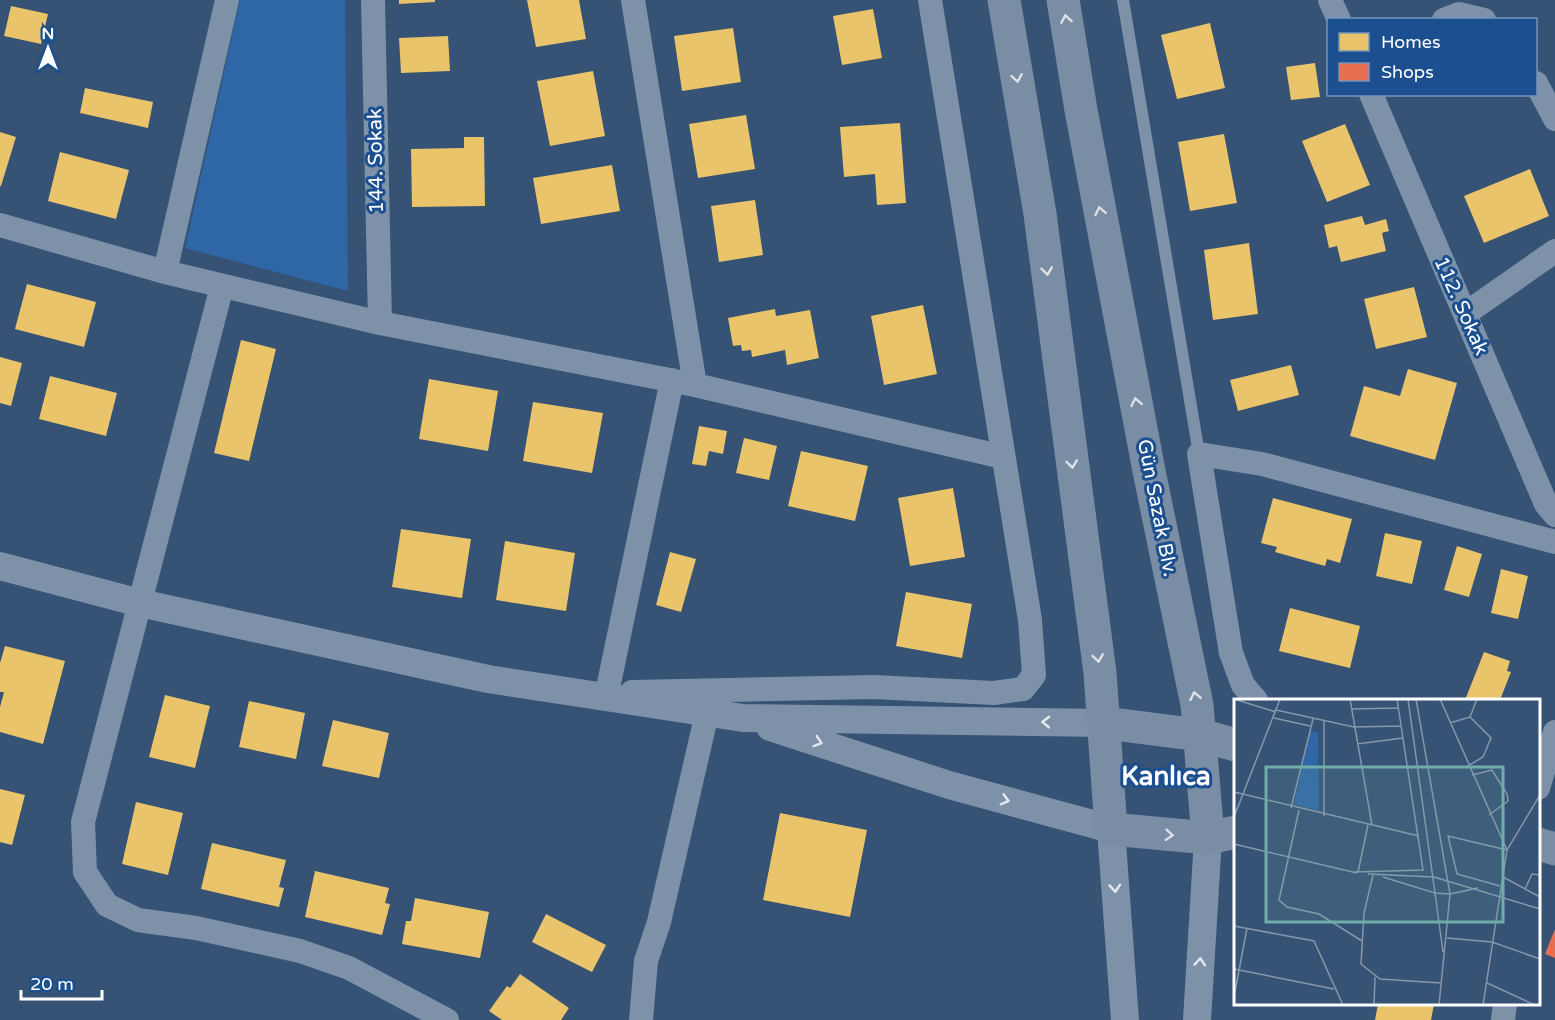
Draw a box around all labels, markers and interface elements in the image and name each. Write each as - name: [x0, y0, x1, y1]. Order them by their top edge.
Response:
- one-way arrow: [1060, 14, 1073, 24]
- north arrow: [18, 18, 78, 78]
- legend: [1327, 18, 1537, 96]
- text: N: [42, 24, 54, 44]
- text: Homes: [1381, 31, 1441, 53]
- text: Shops: [1381, 61, 1434, 83]
- one-way arrow: [1010, 73, 1023, 83]
- street label: 144. Sokak: [363, 108, 389, 214]
- one-way arrow: [1094, 206, 1107, 216]
- street label: 112. Sokak: [1429, 253, 1493, 359]
- one-way arrow: [1040, 266, 1053, 276]
- one-way arrow: [1130, 398, 1143, 408]
- street label: Gün Sazak Blv.: [1132, 437, 1182, 579]
- one-way arrow: [1065, 460, 1078, 469]
- one-way arrow: [1092, 653, 1104, 662]
- one-way arrow: [1189, 692, 1202, 702]
- inset map: [1234, 699, 1540, 1005]
- one-way arrow: [1042, 716, 1051, 729]
- one-way arrow: [812, 735, 823, 748]
- district label: Kanlıca: [1121, 761, 1211, 792]
- one-way arrow: [999, 793, 1010, 805]
- one-way arrow: [1165, 828, 1174, 841]
- one-way arrow: [1108, 883, 1121, 892]
- one-way arrow: [1194, 957, 1207, 966]
- scale bar: [21, 963, 102, 1001]
- text: 20 m: [30, 973, 74, 995]

